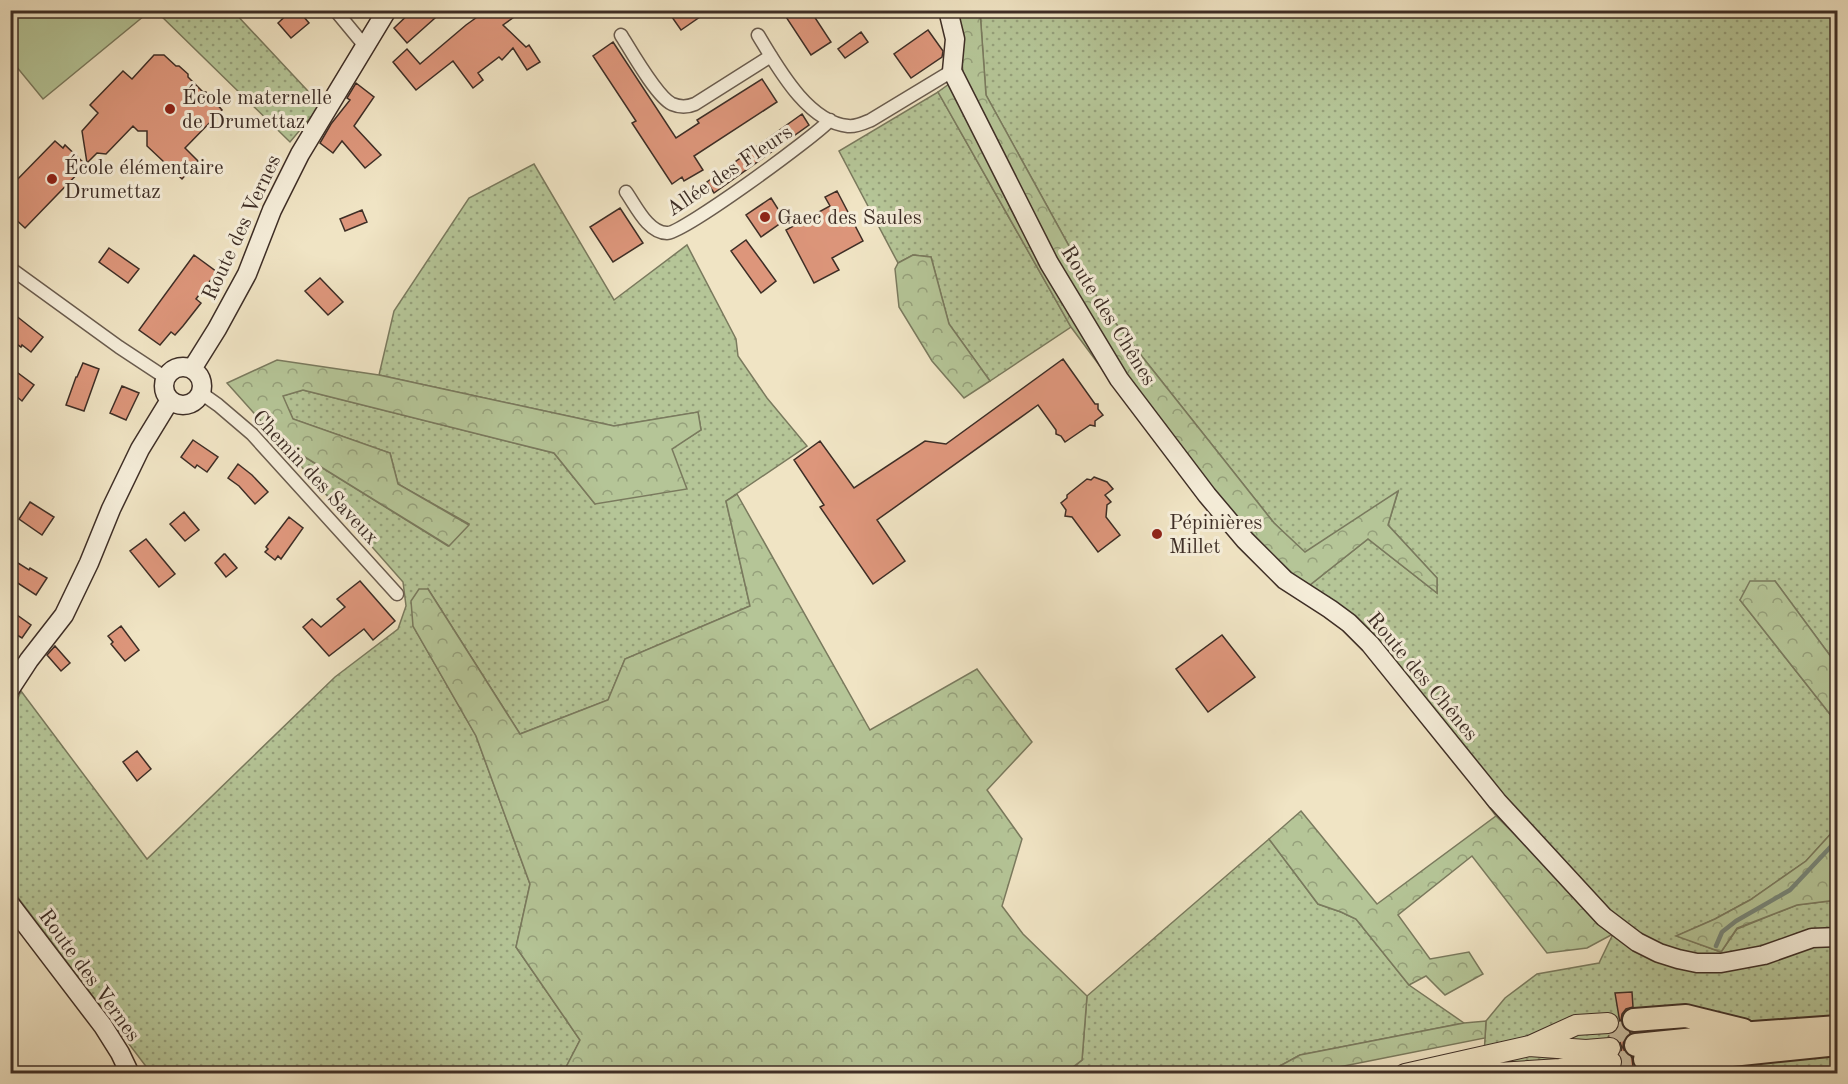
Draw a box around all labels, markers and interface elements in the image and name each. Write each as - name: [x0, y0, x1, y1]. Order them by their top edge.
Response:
- place label: École maternelle de Drumettaz: [182, 84, 332, 133]
- marker: École maternelle de Drumettaz: [163, 102, 177, 116]
- street label: Allée des Fleurs: [663, 122, 797, 221]
- street label: Route des Vernes: [200, 152, 285, 304]
- place label: École élémentaire Drumettaz: [64, 154, 224, 203]
- marker: École élémentaire Drumettaz: [45, 172, 59, 186]
- place label: Gaec des Saules: [777, 208, 922, 229]
- marker: Gaec des Saules: [758, 210, 772, 224]
- street label: Route des Chênes: [1056, 242, 1159, 389]
- street label: Chemin des Saveux: [248, 407, 382, 549]
- place label: Pépinières Millet: [1169, 513, 1262, 558]
- marker: Pépinières Millet: [1150, 527, 1164, 541]
- street label: Route des Chênes: [1362, 609, 1481, 745]
- street label: Route des Vernes: [34, 906, 144, 1046]

